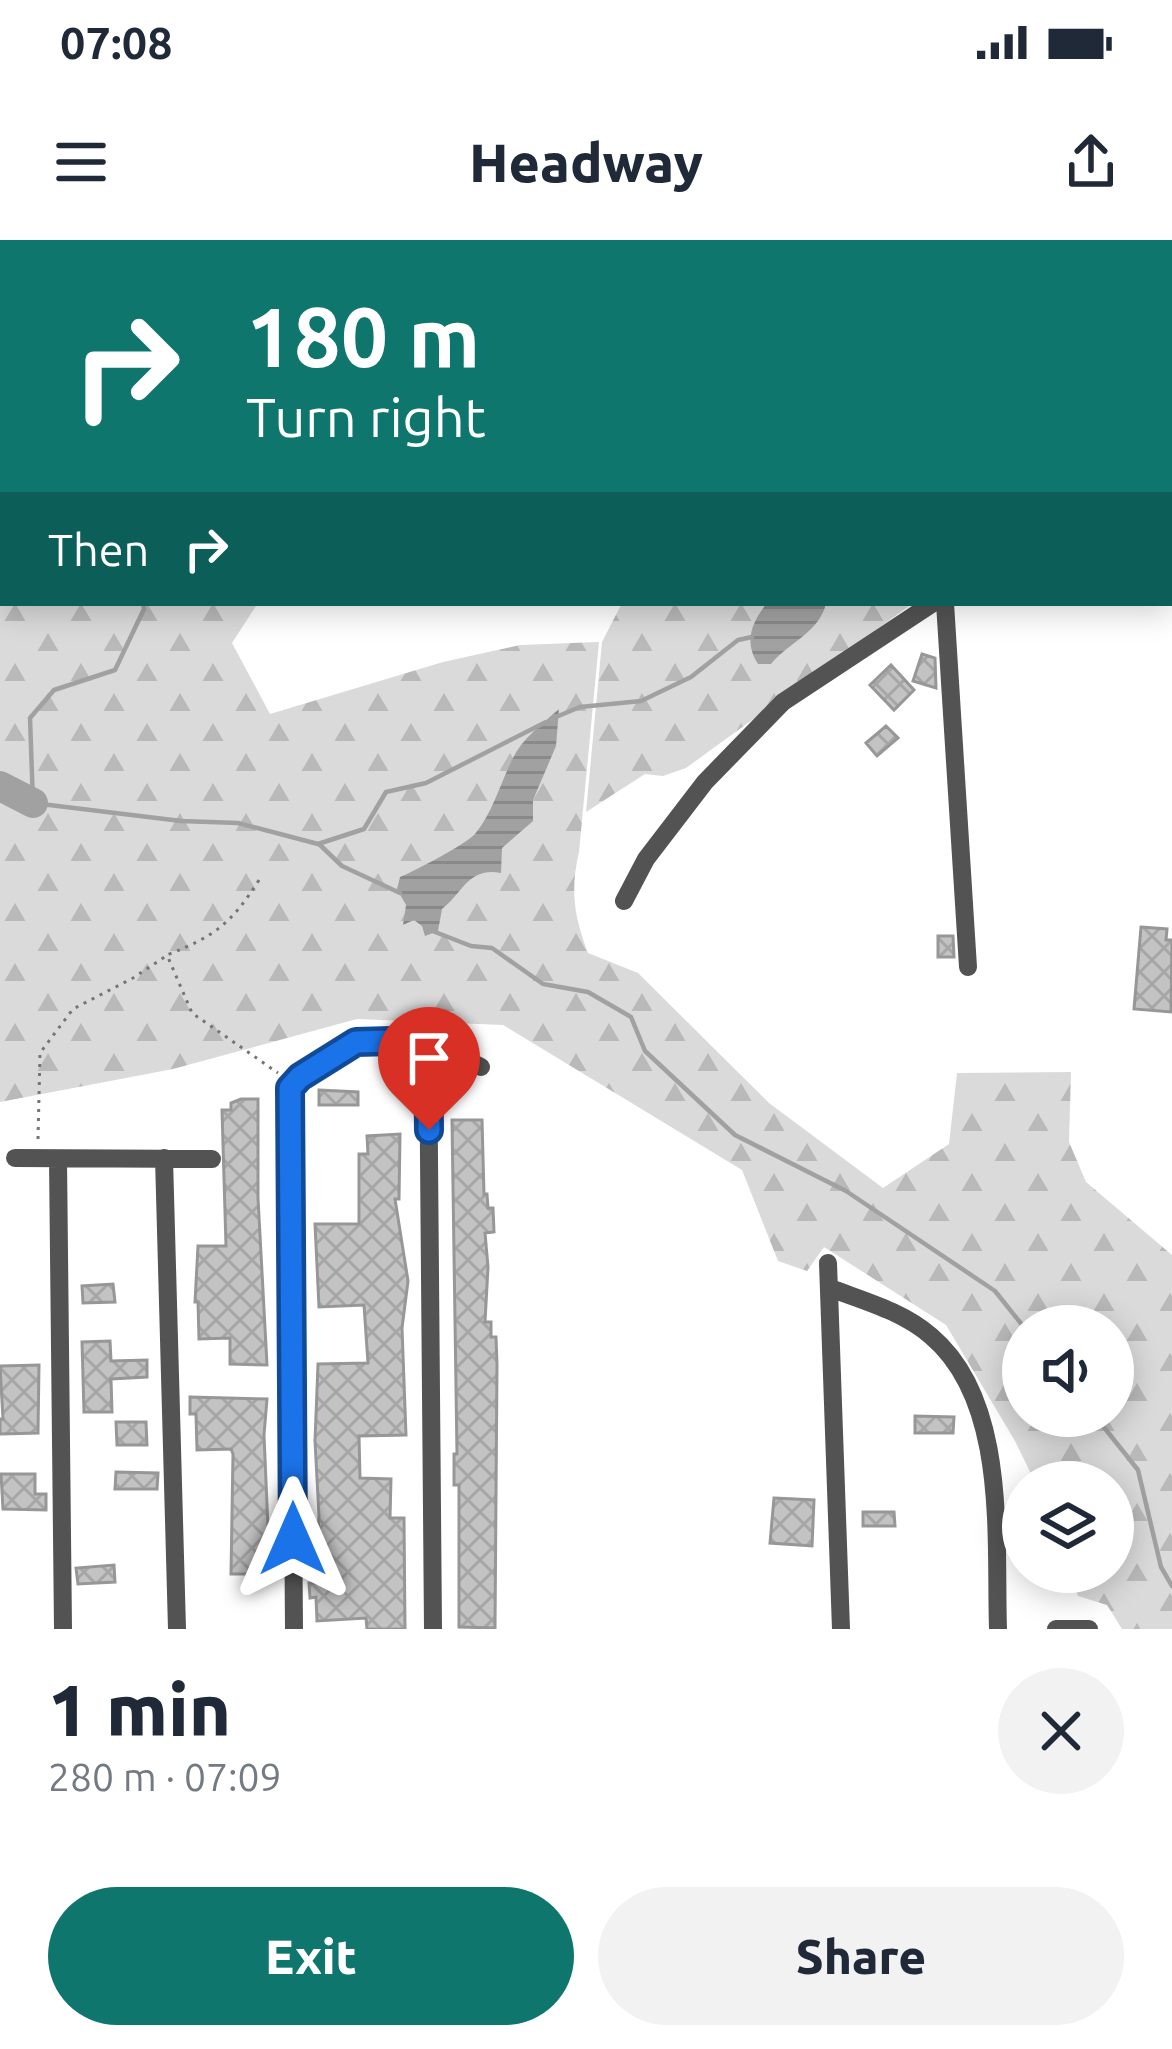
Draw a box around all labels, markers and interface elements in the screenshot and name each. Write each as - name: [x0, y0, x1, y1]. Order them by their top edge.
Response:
- text: 07:08: [60, 17, 173, 68]
- icon: menu: [48, 129, 114, 195]
- icon: share: [1058, 129, 1124, 195]
- text: Headway: [469, 132, 703, 192]
- icon: right: [48, 288, 204, 444]
- text: 180 m: [246, 289, 480, 383]
- text: Turn right: [246, 387, 486, 447]
- icon: right: [173, 516, 239, 582]
- text: Then: [48, 524, 149, 575]
- pin: [378, 1007, 480, 1130]
- icon: arrive: [396, 1025, 462, 1091]
- map controls: [1002, 1305, 1134, 1593]
- button: sound: [1002, 1305, 1134, 1437]
- button: layers: [1002, 1461, 1134, 1593]
- position arrow: [230, 1476, 356, 1602]
- button: close: [998, 1668, 1124, 1794]
- text: 1 min: [48, 1669, 231, 1750]
- text: 280 m · 07:09: [48, 1755, 282, 1798]
- button: Exit: [48, 1887, 574, 2025]
- button: Share: [598, 1887, 1124, 2025]

